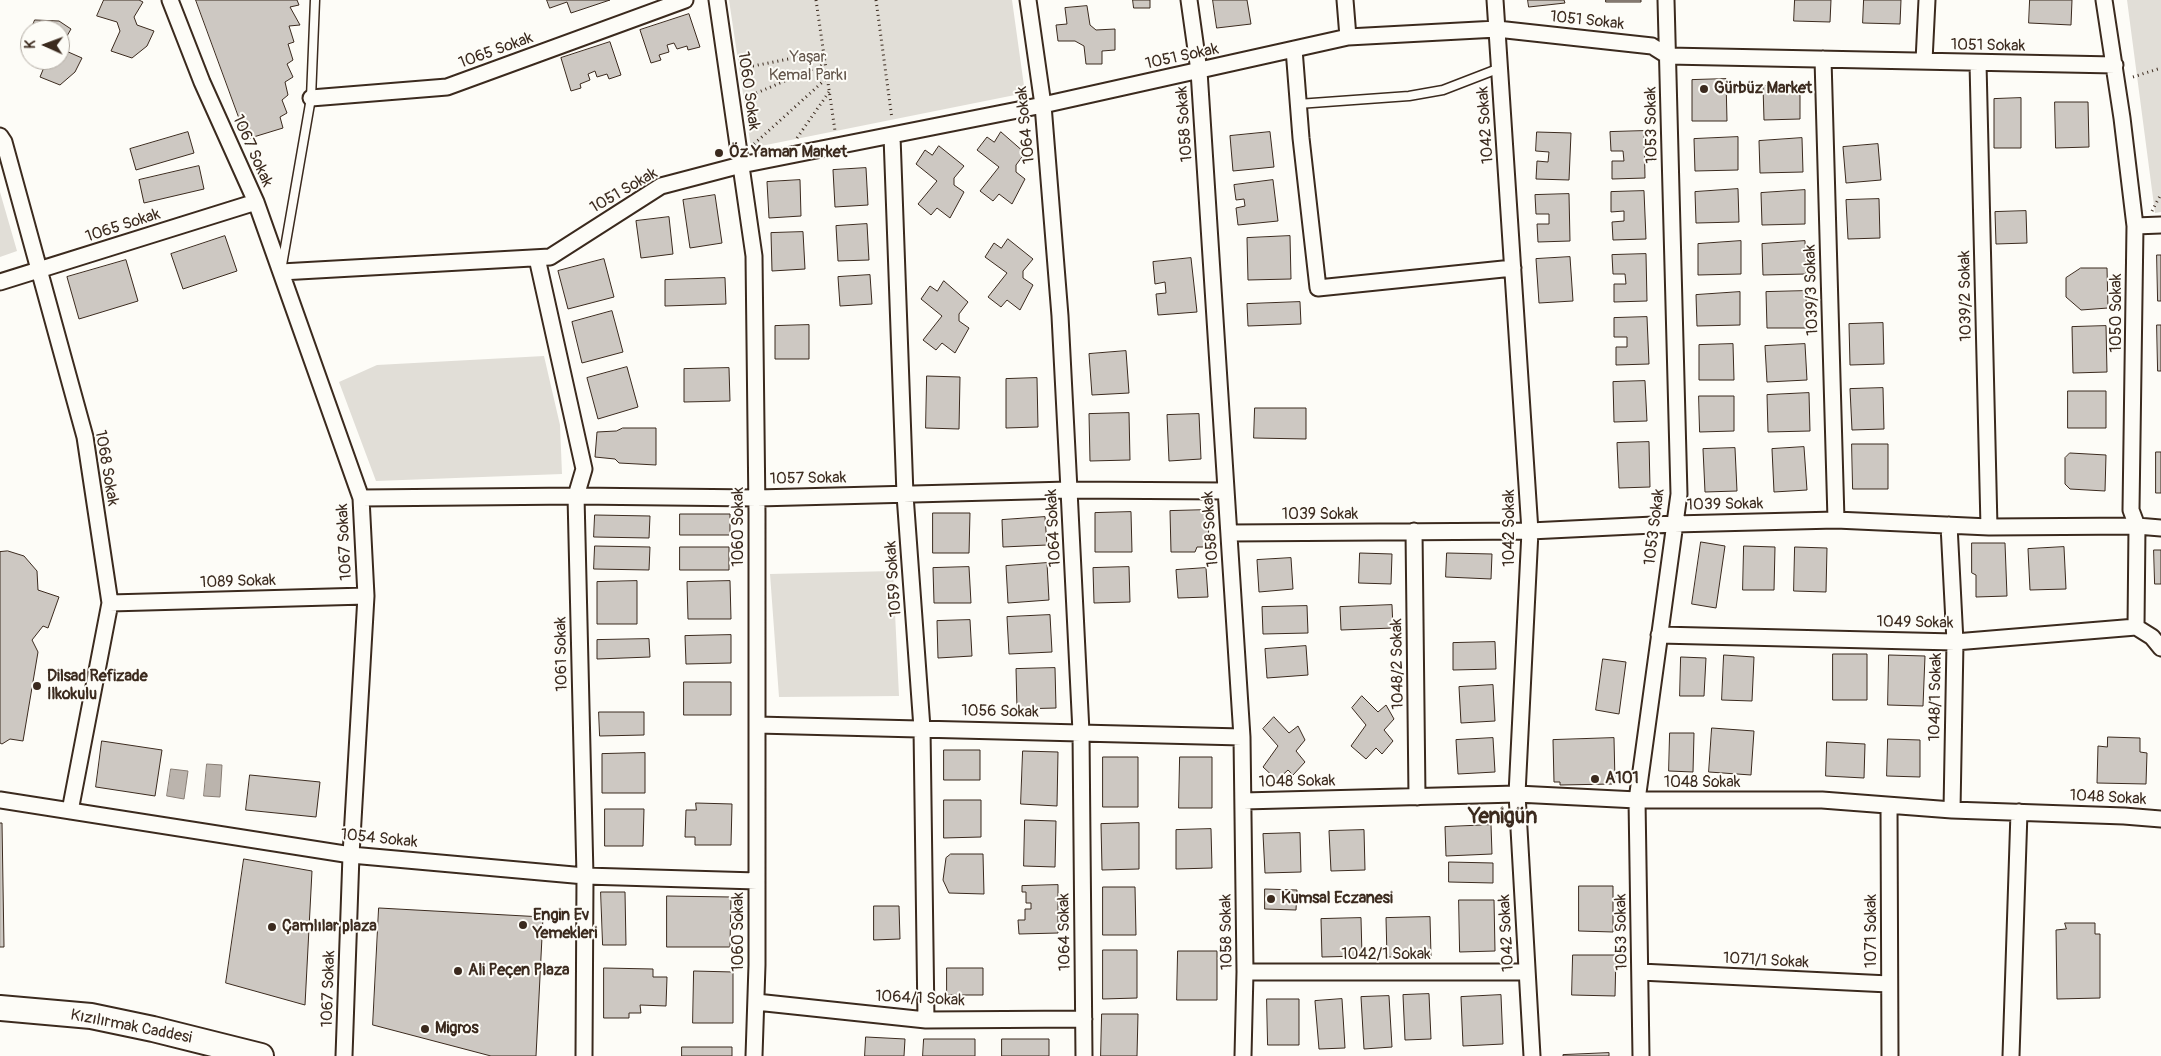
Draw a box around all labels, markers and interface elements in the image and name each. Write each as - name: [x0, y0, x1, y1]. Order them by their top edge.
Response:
- street label: 1051 Sokak: [1549, 8, 1625, 34]
- north arrow: [20, 20, 70, 70]
- street label: 1065 Sokak: [456, 29, 536, 73]
- street label: 1051 Sokak: [1951, 36, 2025, 56]
- text: K: [22, 40, 39, 49]
- street label: 1051 Sokak: [1144, 40, 1220, 74]
- park label: Yaşar Kemal Parkı: [769, 48, 847, 86]
- street label: 1060 Sokak: [733, 50, 763, 132]
- place label: Gürbüz Market: [1714, 79, 1812, 99]
- marker: Gürbüz Market: [1698, 83, 1710, 95]
- street label: 1064 Sokak: [1012, 85, 1040, 165]
- street label: 1058 Sokak: [1173, 85, 1197, 163]
- street label: 1042 Sokak: [1474, 86, 1498, 164]
- street label: 1053 Sokak: [1642, 86, 1662, 164]
- street label: 1067 Sokak: [228, 112, 276, 190]
- place label: Öz Yaman Market: [729, 143, 847, 163]
- marker: Öz Yaman Market: [713, 147, 725, 159]
- street label: 1051 Sokak: [587, 164, 661, 218]
- street label: 1065 Sokak: [83, 205, 163, 247]
- street label: 1039/3 Sokak: [1801, 244, 1823, 336]
- street label: 1039/2 Sokak: [1956, 250, 1976, 342]
- street label: 1050 Sokak: [2107, 274, 2127, 352]
- street label: 1068 Sokak: [90, 429, 122, 507]
- street label: 1057 Sokak: [770, 469, 846, 489]
- street label: 1060 Sokak: [729, 487, 749, 567]
- street label: 1053 Sokak: [1641, 488, 1669, 566]
- street label: 1064 Sokak: [1042, 489, 1066, 567]
- street label: 1042 Sokak: [1500, 489, 1520, 567]
- street label: 1058 Sokak: [1199, 490, 1223, 568]
- street label: 1039 Sokak: [1687, 495, 1763, 515]
- street label: 1067 Sokak: [333, 503, 357, 581]
- street label: 1039 Sokak: [1282, 505, 1358, 525]
- street label: 1059 Sokak: [882, 540, 906, 618]
- street label: 1089 Sokak: [200, 571, 276, 593]
- street label: 1049 Sokak: [1876, 613, 1954, 633]
- street label: 1061 Sokak: [552, 616, 572, 692]
- street label: 1048/2 Sokak: [1388, 618, 1408, 710]
- street label: 1048/1 Sokak: [1926, 652, 1946, 742]
- place label: Dilsad Refizade Ilkokulu: [47, 667, 148, 705]
- marker: Dilsad Refizade Ilkokulu: [31, 680, 43, 692]
- street label: 1056 Sokak: [961, 702, 1039, 722]
- place label: A101: [1605, 769, 1639, 789]
- street label: 1048 Sokak: [1258, 772, 1336, 792]
- marker: A101: [1589, 773, 1601, 785]
- street label: 1048 Sokak: [1664, 773, 1740, 793]
- street label: 1048 Sokak: [2069, 786, 2147, 810]
- district label: Yenigün: [1469, 805, 1537, 831]
- street label: 1054 Sokak: [340, 825, 418, 853]
- place label: Kumsal Eczanesi: [1281, 889, 1393, 909]
- street label: 1060 Sokak: [729, 892, 749, 972]
- street label: 1064 Sokak: [1055, 893, 1075, 971]
- marker: Kumsal Eczanesi: [1265, 893, 1277, 905]
- street label: 1053 Sokak: [1612, 893, 1632, 971]
- street label: 1058 Sokak: [1217, 894, 1237, 970]
- street label: 1042 Sokak: [1495, 894, 1519, 972]
- street label: 1071 Sokak: [1862, 894, 1882, 968]
- place label: Engin Ev Yemekleri: [533, 906, 597, 944]
- place label: Çamlılar plaza: [282, 917, 377, 937]
- marker: Engin Ev Yemekleri: [517, 919, 529, 931]
- marker: Çamlılar plaza: [266, 921, 278, 933]
- street label: 1042/1 Sokak: [1341, 945, 1431, 965]
- street label: 1071/1 Sokak: [1723, 949, 1809, 973]
- street label: 1067 Sokak: [318, 950, 340, 1028]
- place label: Ali Peçen Plaza: [468, 961, 569, 981]
- marker: Ali Peçen Plaza: [452, 965, 464, 977]
- street label: 1064/1 Sokak: [875, 987, 965, 1011]
- street label: Kızılırmak Caddesi: [69, 1006, 193, 1048]
- place label: Migros: [435, 1019, 479, 1039]
- marker: Migros: [419, 1023, 431, 1035]

